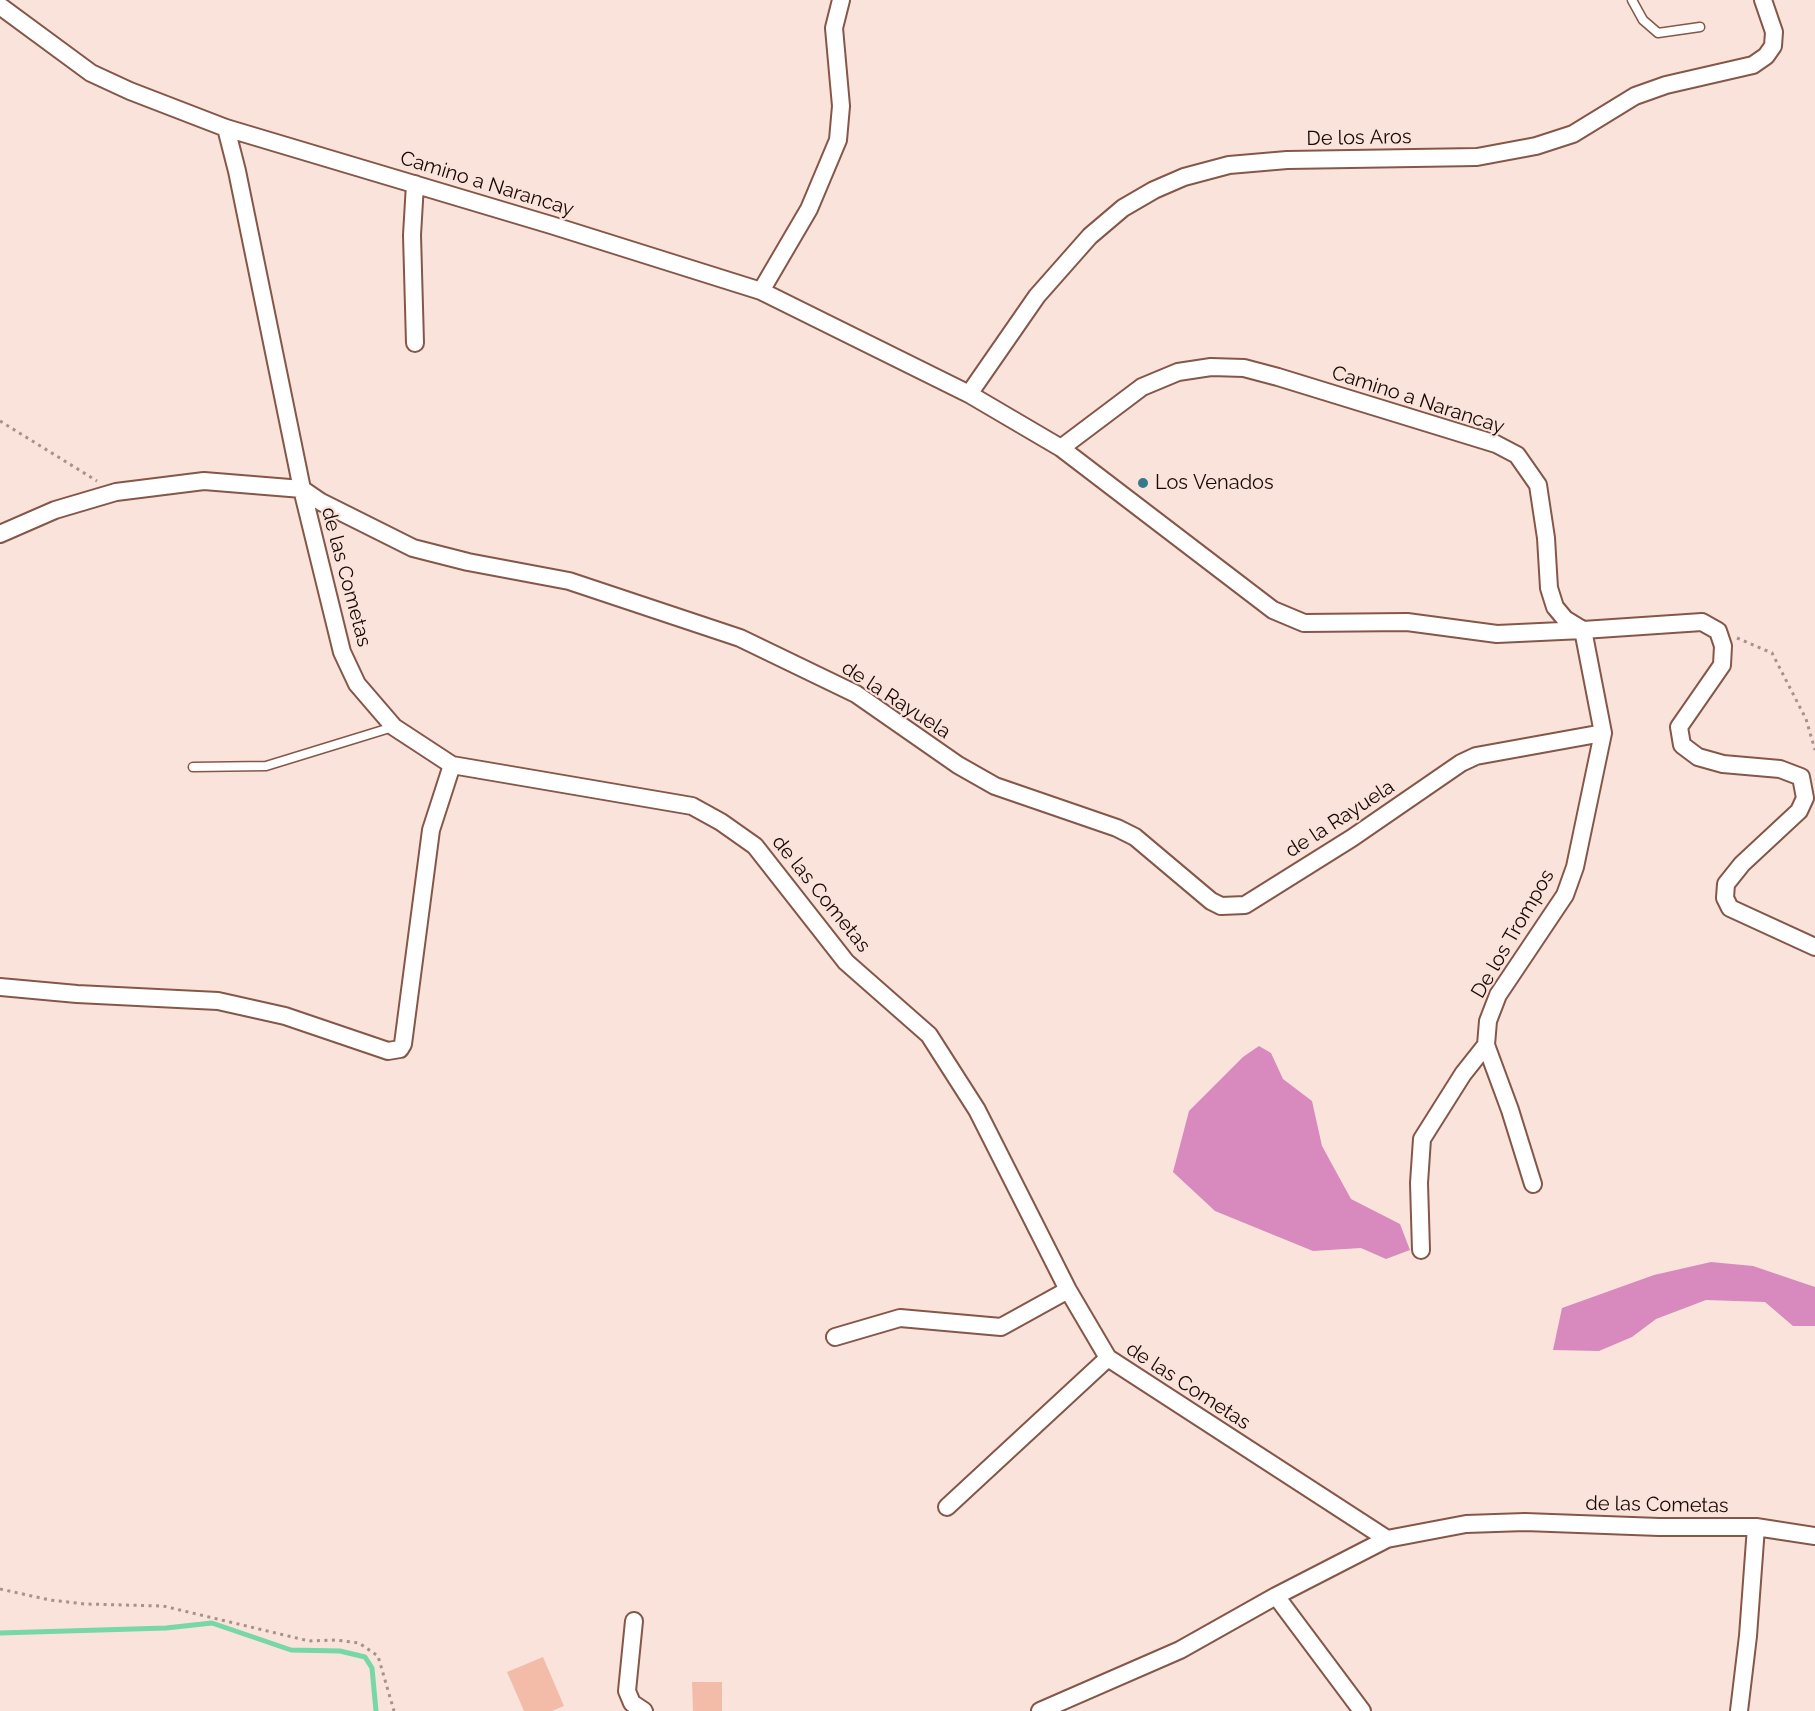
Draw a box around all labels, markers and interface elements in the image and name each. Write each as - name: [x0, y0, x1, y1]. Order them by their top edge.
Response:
- street label: De los Aros: [1306, 125, 1412, 151]
- street label: Camino a Narancay: [397, 146, 577, 222]
- street label: Camino a Narancay: [1329, 361, 1507, 439]
- place label: Los Venados: [1155, 471, 1274, 495]
- marker: Los Venados: [1136, 476, 1150, 490]
- street label: de las Cometas: [316, 505, 376, 649]
- street label: de la Rayuela: [837, 656, 955, 744]
- street label: de la Rayuela: [1281, 775, 1399, 863]
- street label: de las Cometas: [767, 831, 875, 957]
- street label: De los Trompos: [1466, 865, 1560, 1003]
- street label: de las Cometas: [1121, 1337, 1255, 1435]
- street label: de las Cometas: [1585, 1492, 1729, 1518]

